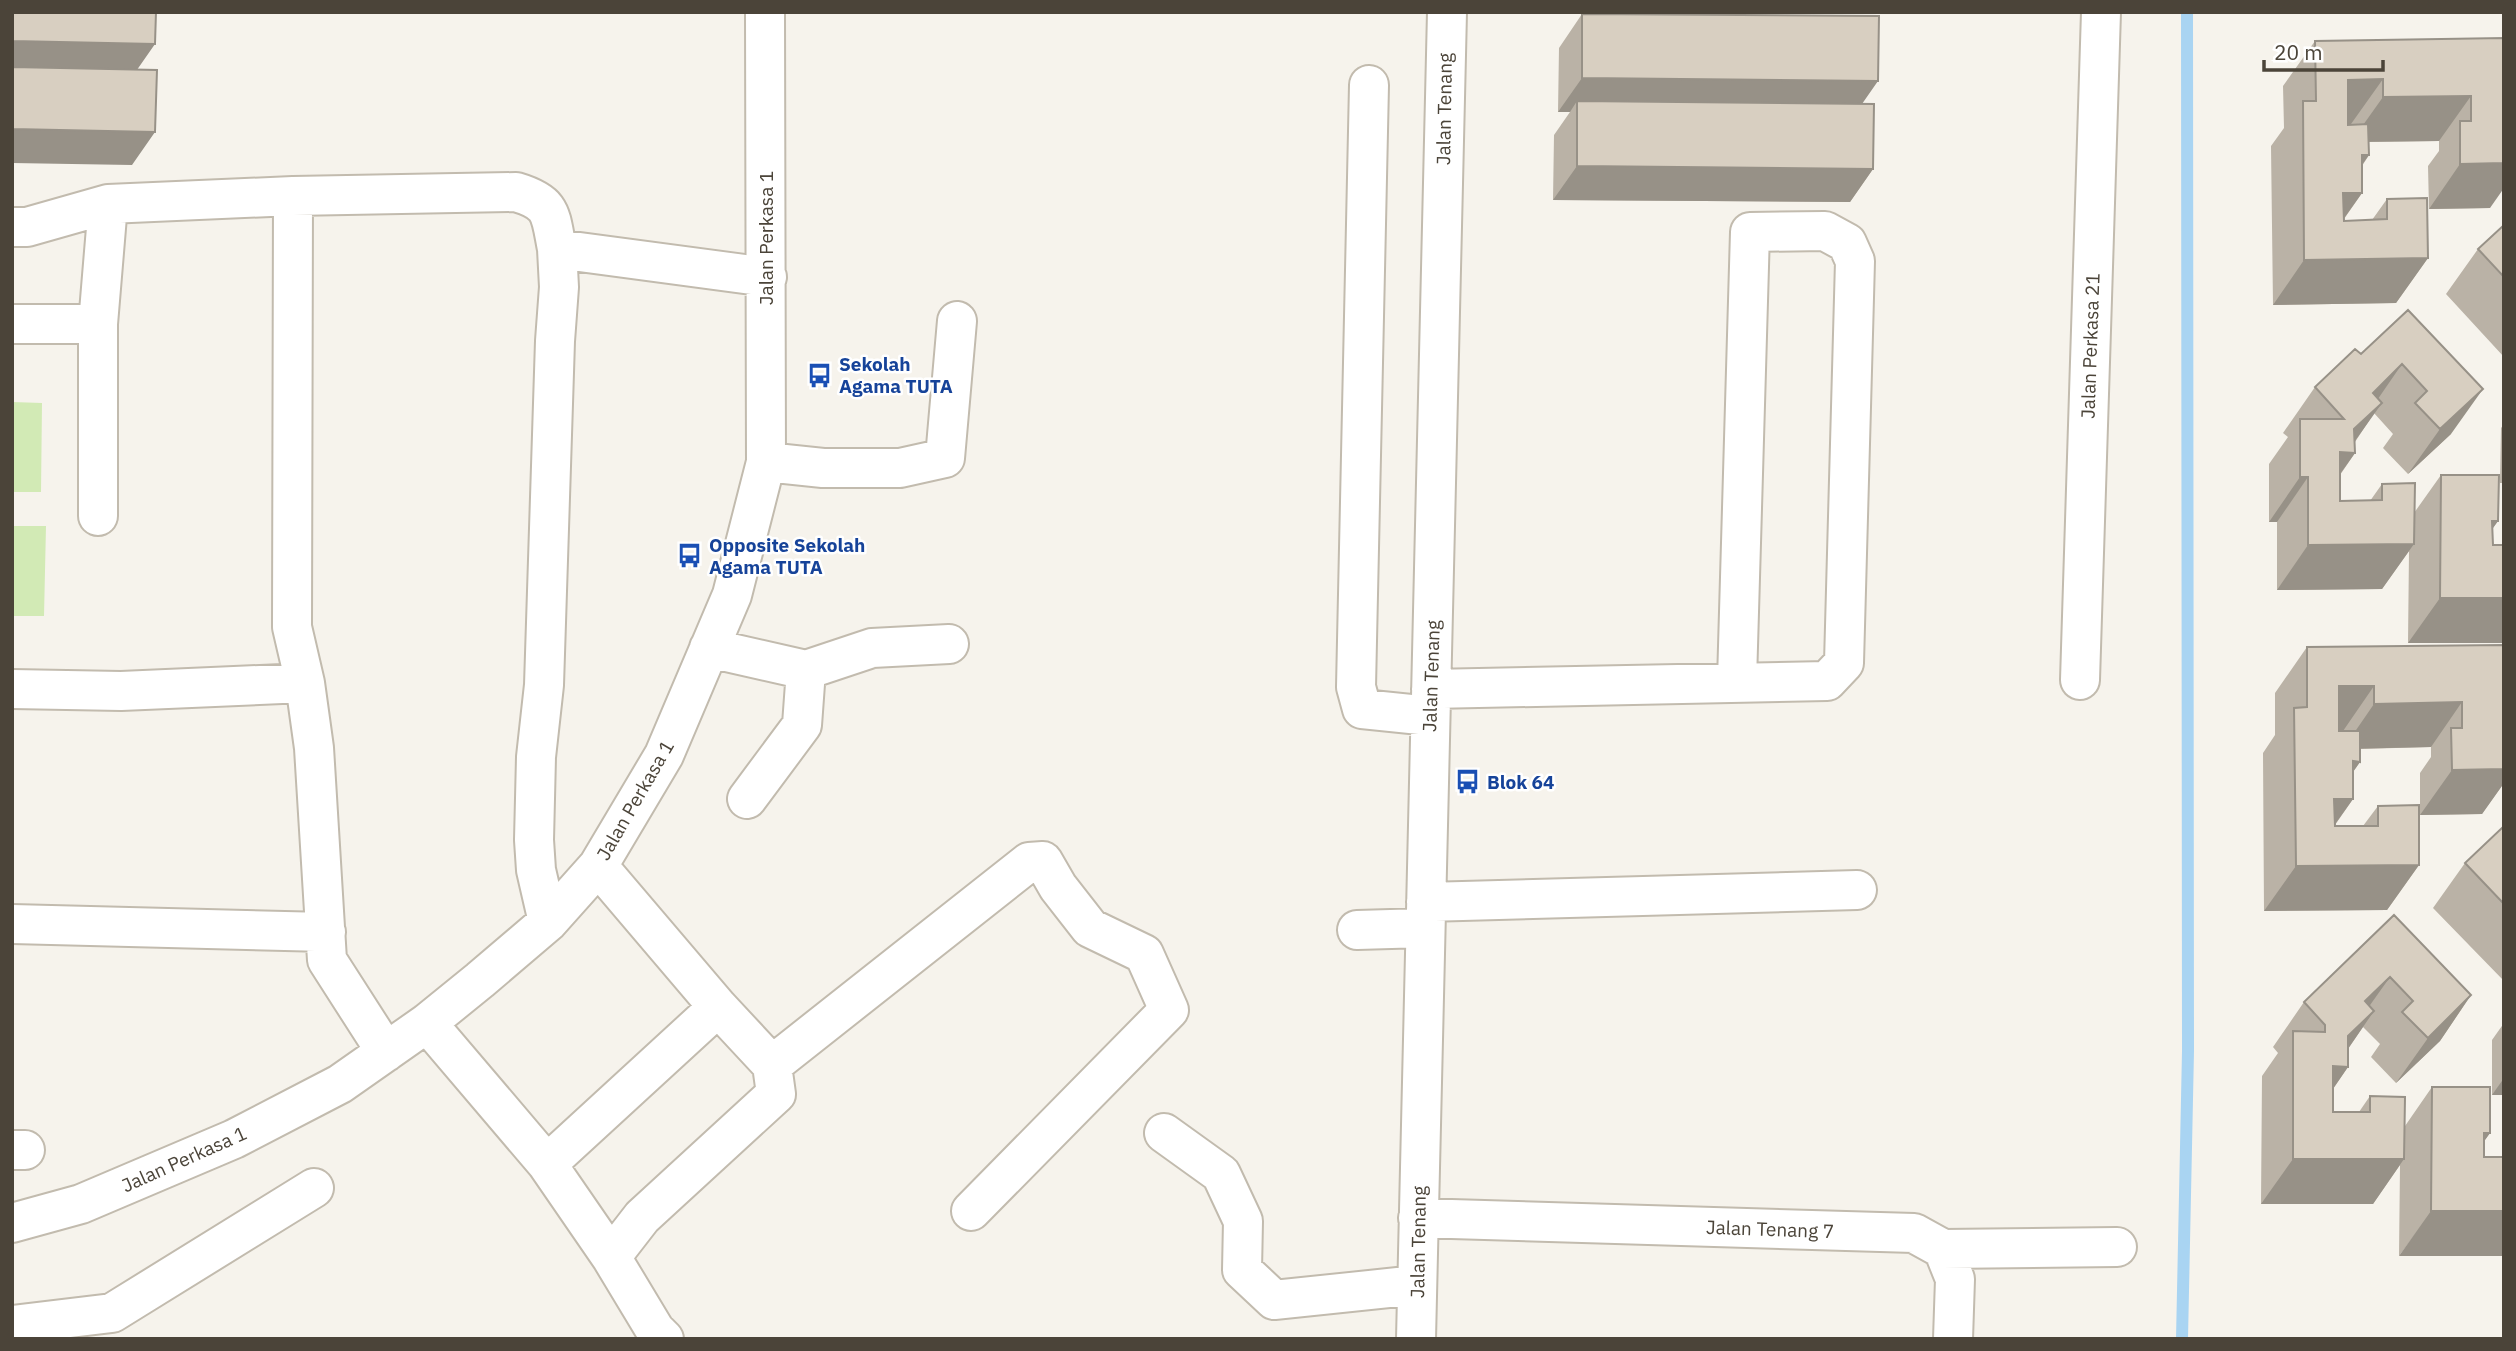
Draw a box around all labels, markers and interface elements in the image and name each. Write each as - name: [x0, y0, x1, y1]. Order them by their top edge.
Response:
- scale bar: [2264, 28, 2383, 72]
- text: 20 m: [2274, 38, 2323, 66]
- street label: Jalan Tenang: [1431, 53, 1457, 165]
- street label: Jalan Perkasa 1: [754, 171, 778, 305]
- street label: Jalan Perkasa 21: [2075, 273, 2105, 419]
- place label: Sekolah Agama TUTA: [839, 352, 953, 398]
- bus stop icon: Sekolah Agama TUTA: [805, 361, 833, 389]
- place label: Opposite Sekolah Agama TUTA: [709, 533, 865, 579]
- bus stop icon: Opposite Sekolah Agama TUTA: [675, 542, 703, 570]
- street label: Jalan Tenang: [1417, 619, 1445, 733]
- street label: Jalan Perkasa 1: [591, 736, 679, 864]
- bus stop icon: Blok 64: [1453, 768, 1481, 796]
- place label: Blok 64: [1487, 770, 1554, 794]
- street label: Jalan Perkasa 1: [118, 1121, 250, 1197]
- street label: Jalan Tenang: [1405, 1186, 1431, 1298]
- street label: Jalan Tenang 7: [1706, 1215, 1834, 1243]

